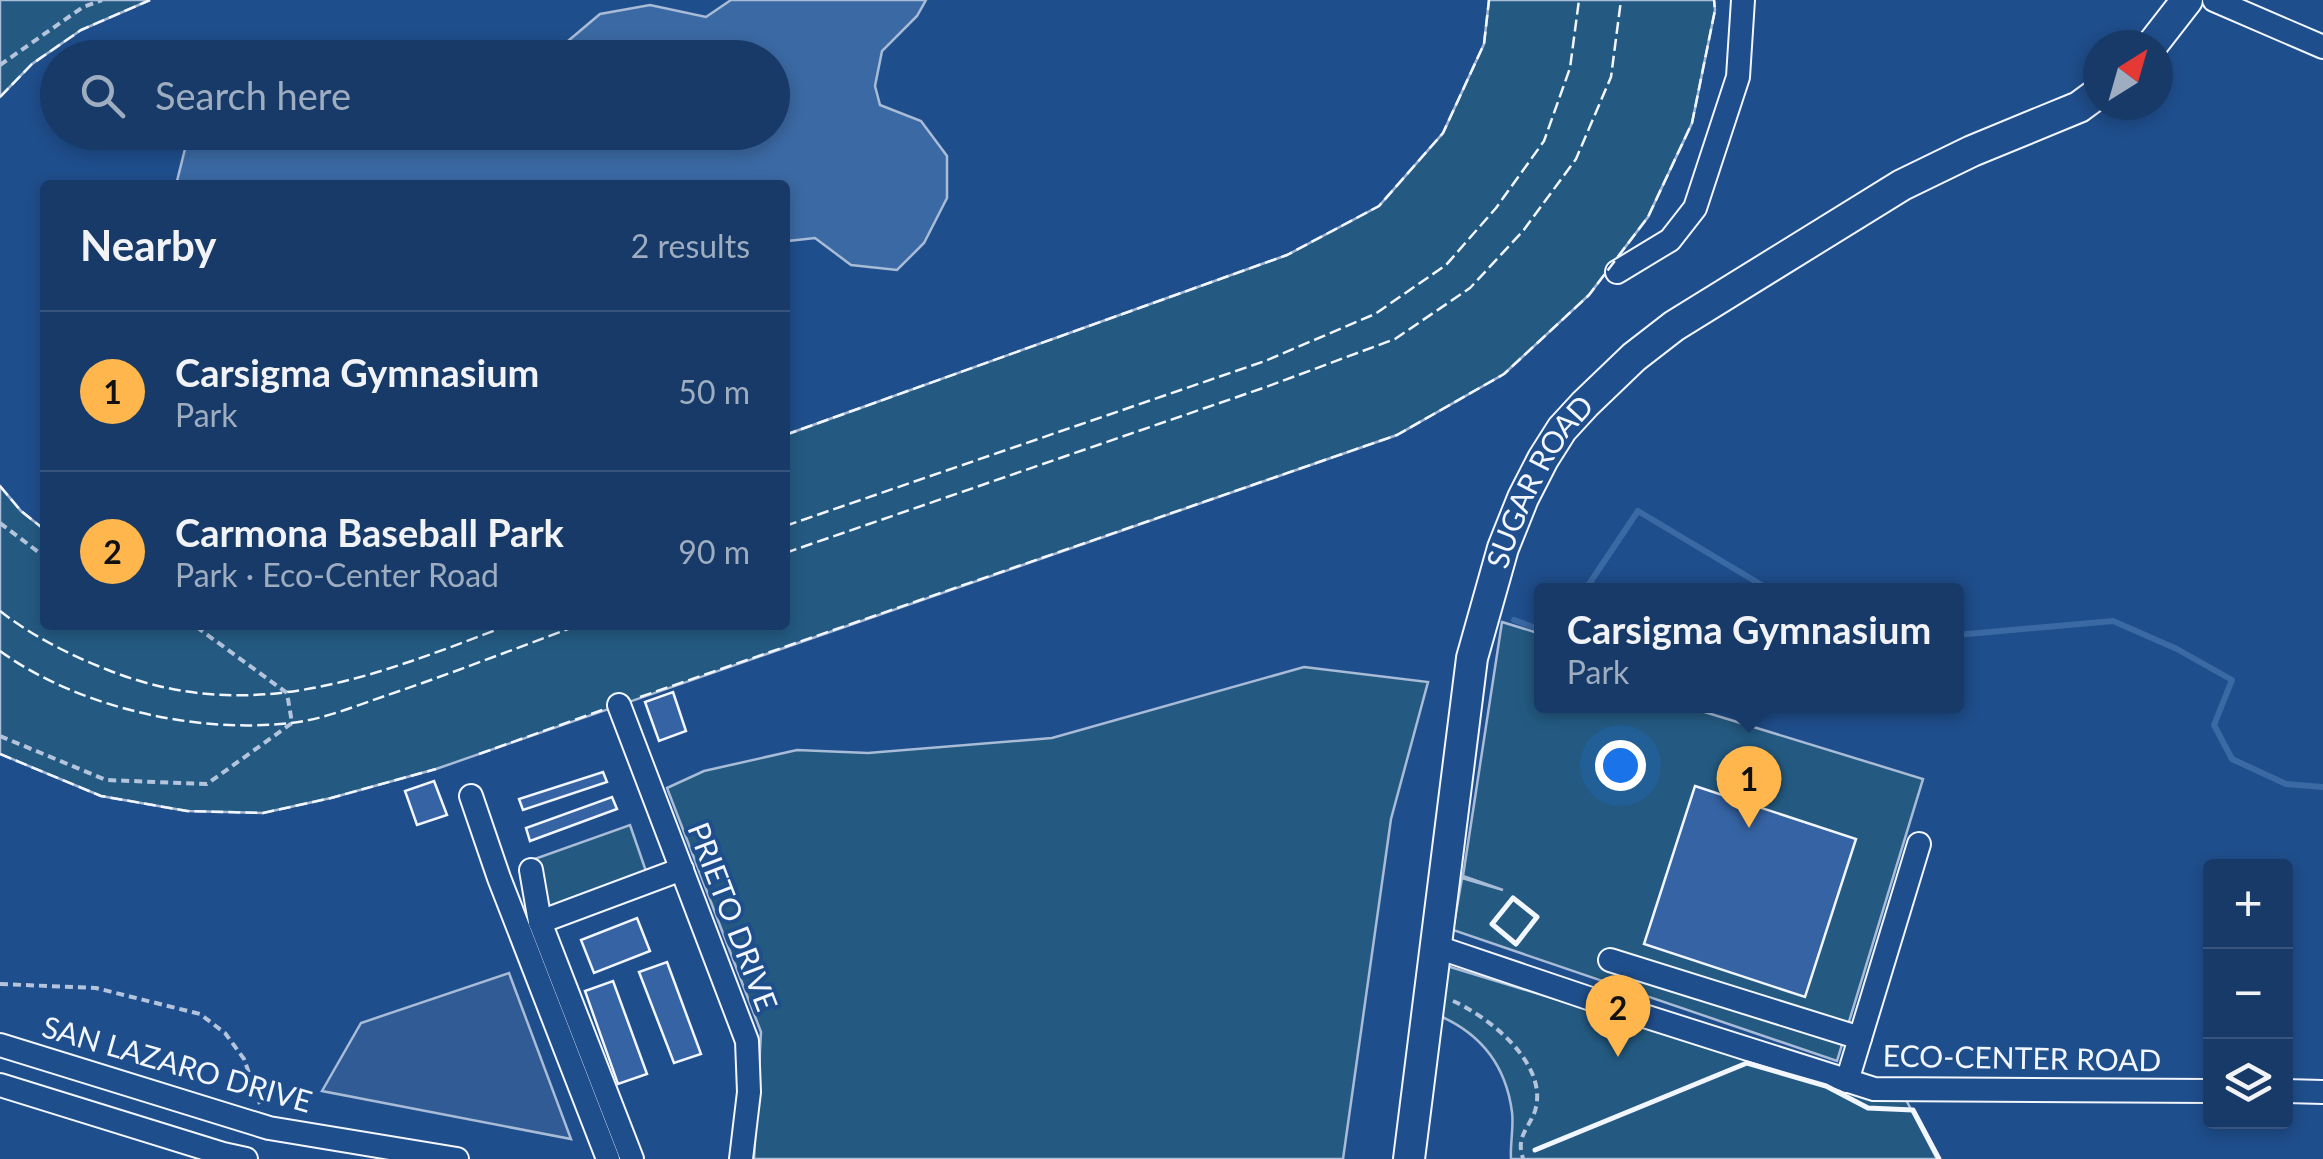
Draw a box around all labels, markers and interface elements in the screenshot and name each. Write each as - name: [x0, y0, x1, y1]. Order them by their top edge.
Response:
- north arrow: [2083, 30, 2173, 120]
- search box: [40, 40, 790, 150]
- icon: search: [75, 68, 130, 123]
- text: Search here: [155, 72, 351, 118]
- text: Nearby: [80, 220, 217, 270]
- text: 2 results: [631, 226, 750, 265]
- text: Carsigma Gymnasium: [175, 349, 539, 395]
- text: 1: [103, 372, 122, 411]
- text: 50 m: [678, 372, 750, 411]
- street label: SUGAR ROAD: [1478, 387, 1600, 572]
- text: Park: [175, 395, 238, 434]
- text: Carmona Baseball Park: [175, 509, 564, 555]
- text: 2: [103, 532, 122, 571]
- text: 90 m: [678, 532, 750, 571]
- text: Park · Eco-Center Road: [175, 555, 499, 594]
- popup: [1534, 583, 1964, 713]
- text: Carsigma Gymnasium: [1567, 606, 1931, 652]
- text: Park: [1567, 652, 1629, 691]
- your location: [1595, 740, 1646, 791]
- pin: 1: [1716, 746, 1782, 828]
- street label: PRIETO DRIVE: [681, 817, 786, 1015]
- map controls: [2203, 859, 2293, 1129]
- button: +: [2203, 859, 2293, 949]
- button: −: [2203, 949, 2293, 1039]
- pin: 2: [1586, 974, 1650, 1057]
- street label: SAN LAZARO DRIVE: [39, 1007, 317, 1119]
- street label: ECO-CENTER ROAD: [1882, 1037, 2162, 1077]
- button: layers: [2203, 1039, 2293, 1129]

